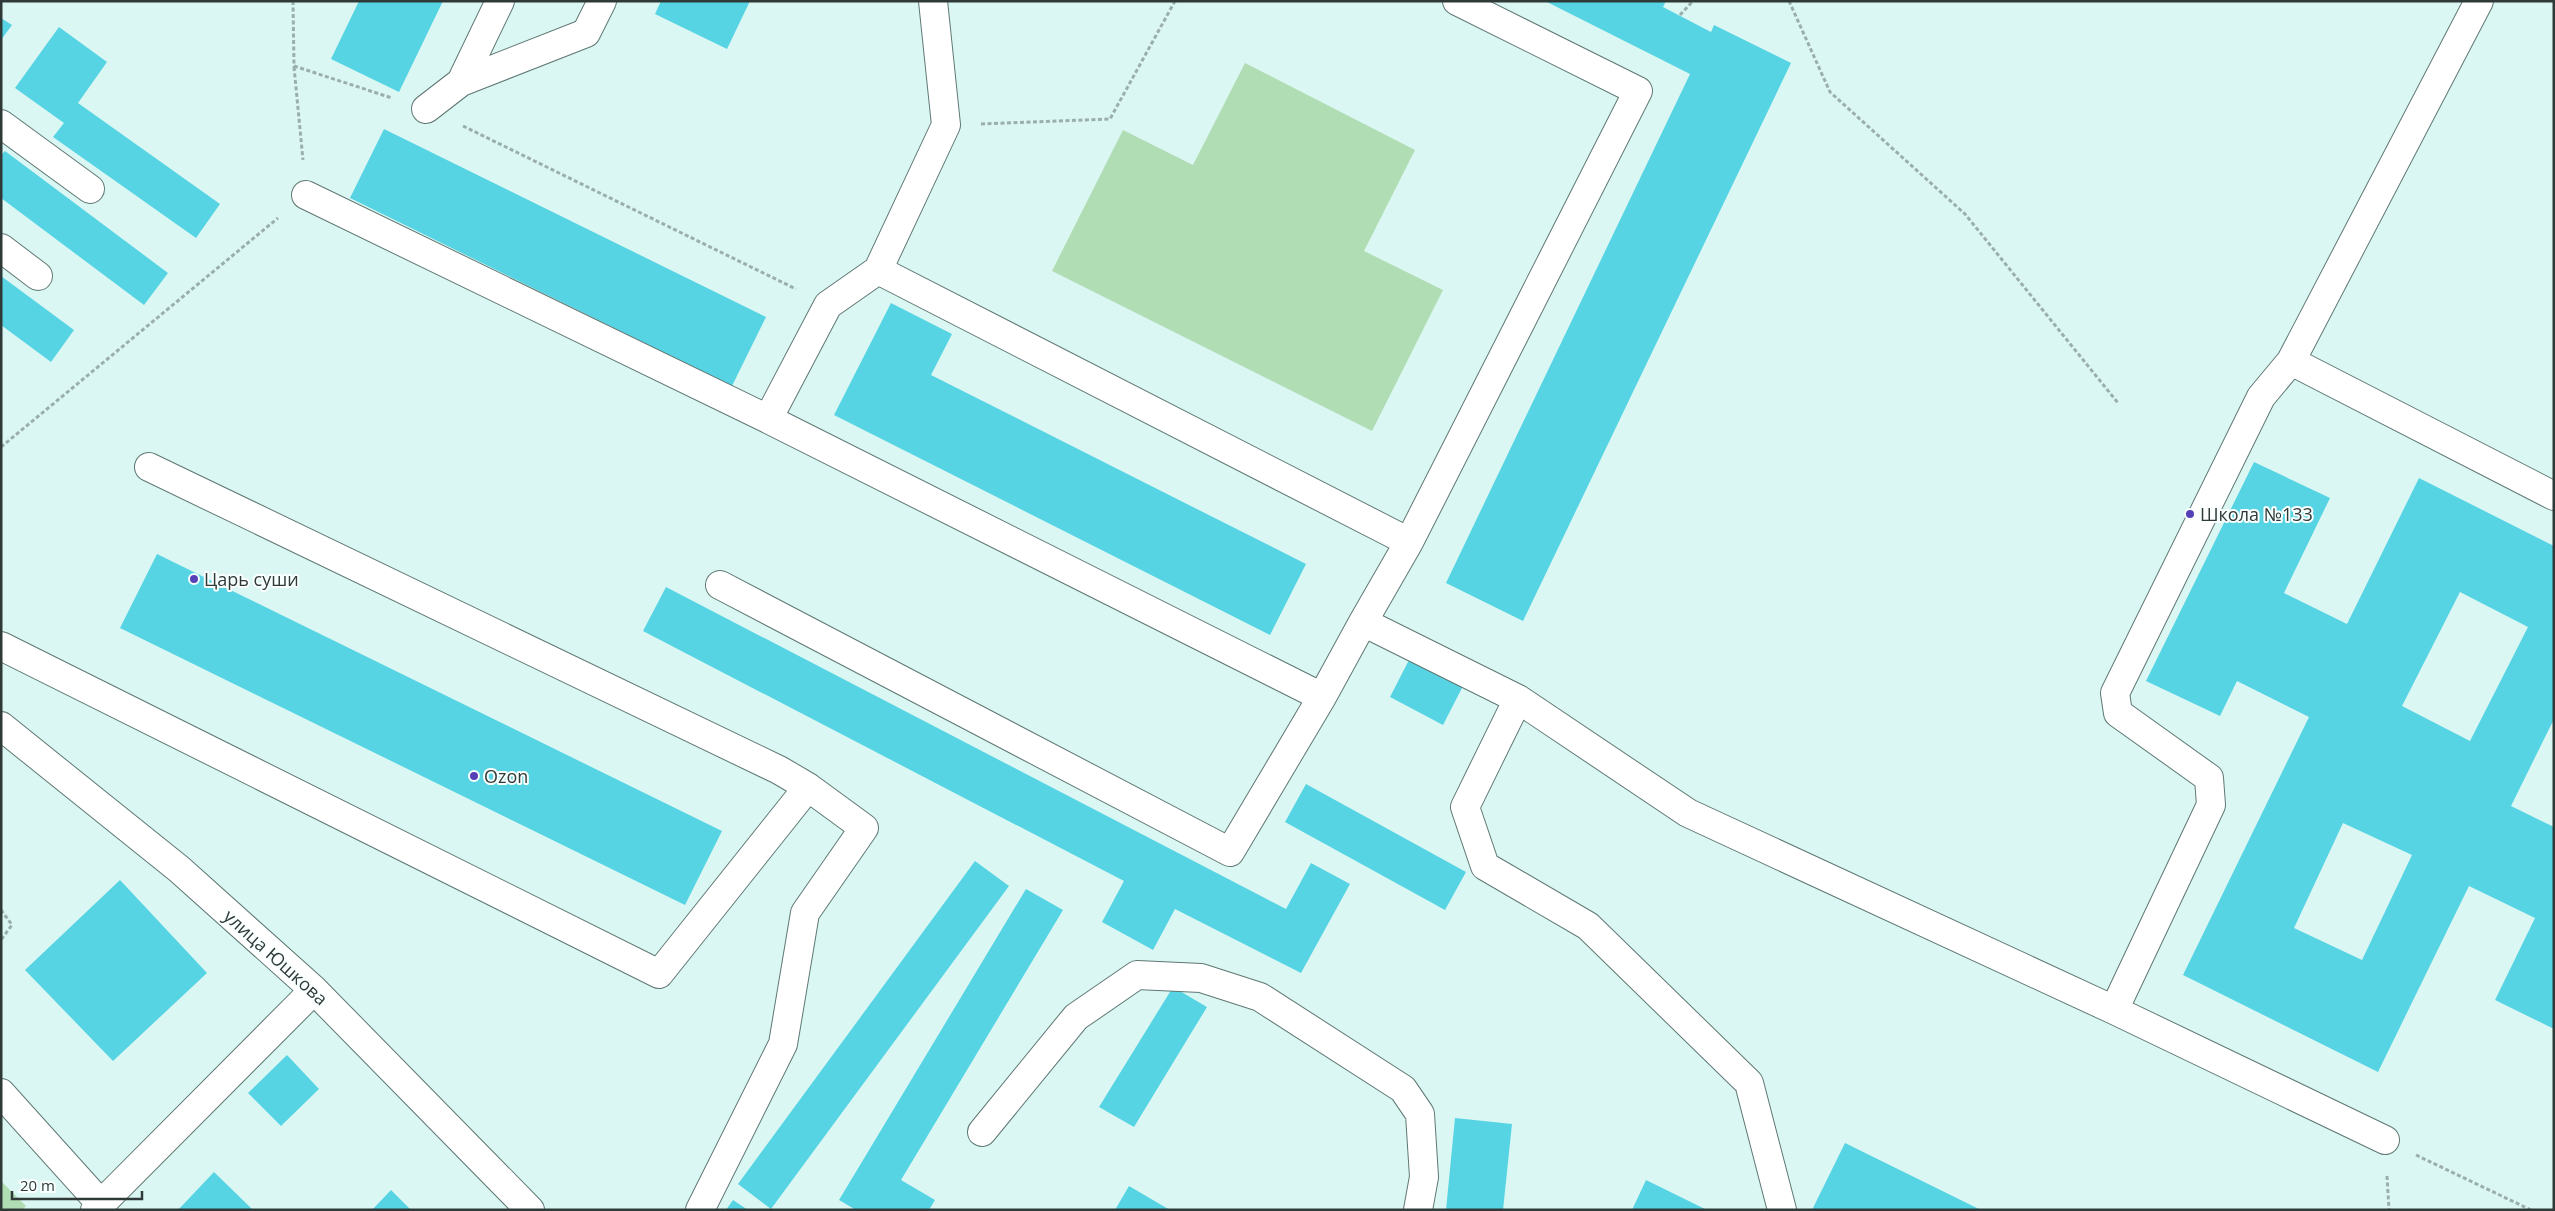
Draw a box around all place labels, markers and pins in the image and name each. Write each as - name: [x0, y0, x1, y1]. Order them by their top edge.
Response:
- place label: Школа №133: [2200, 502, 2313, 526]
- marker: Школа №133: [2184, 508, 2196, 520]
- place label: Царь суши: [204, 567, 299, 591]
- marker: Царь суши: [188, 573, 200, 585]
- place label: Ozon: [484, 764, 528, 788]
- marker: Ozon: [468, 770, 480, 782]

